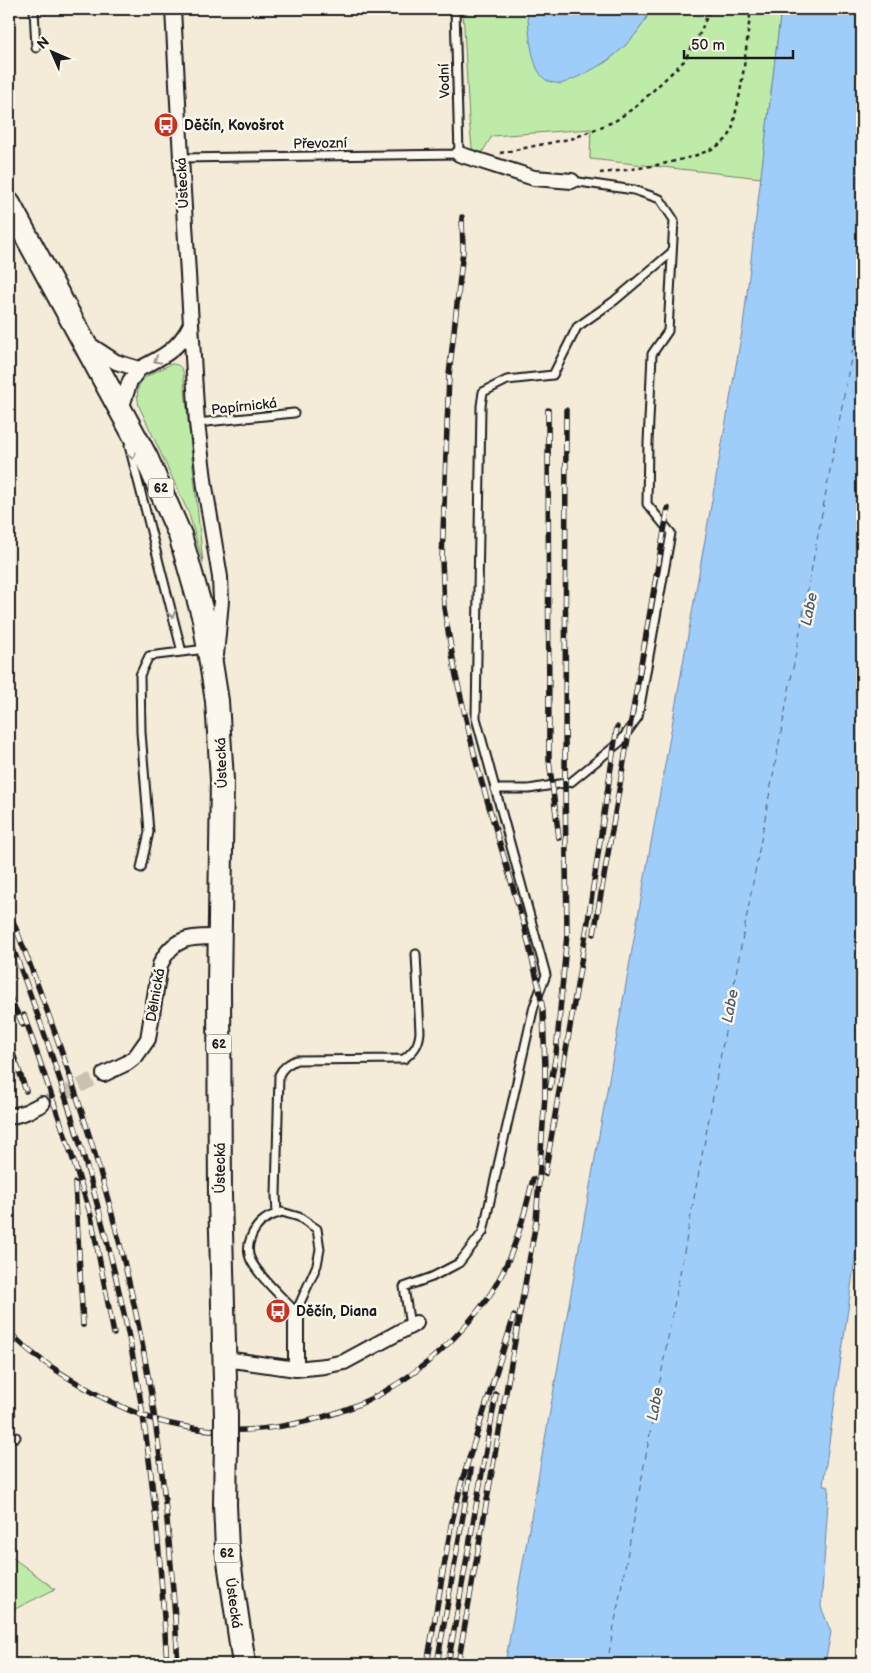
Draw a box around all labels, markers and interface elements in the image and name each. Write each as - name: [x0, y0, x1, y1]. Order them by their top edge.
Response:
- north arrow: [28, 28, 78, 78]
- scale bar: [684, 28, 792, 60]
- text: N: [33, 33, 53, 53]
- text: 50 m: [691, 36, 725, 55]
- street label: Vodní: [435, 63, 454, 99]
- bus stop icon: Děčín, Kovošrot: [153, 112, 179, 138]
- place label: Děčín, Kovošrot: [184, 117, 284, 134]
- street label: Převozní: [293, 135, 348, 152]
- street label: Ústecká: [172, 157, 192, 209]
- one-way arrow: [153, 354, 162, 364]
- street label: Papírnická: [210, 395, 278, 418]
- one-way arrow: [126, 452, 137, 461]
- road number: 62: [148, 478, 174, 498]
- water label: Labe: [797, 590, 822, 627]
- one-way arrow: [167, 609, 177, 617]
- street label: Ústecká: [211, 737, 231, 789]
- street label: Dělnická: [142, 967, 169, 1023]
- water label: Labe: [718, 988, 743, 1024]
- road number: 62: [206, 1034, 232, 1054]
- street label: Ústecká: [211, 1142, 229, 1193]
- bus stop icon: Děčín, Diana: [265, 1298, 291, 1324]
- place label: Děčín, Diana: [296, 1303, 377, 1320]
- water label: Labe: [643, 1386, 668, 1422]
- road number: 62: [214, 1544, 240, 1562]
- street label: Ústecká: [222, 1577, 246, 1630]

